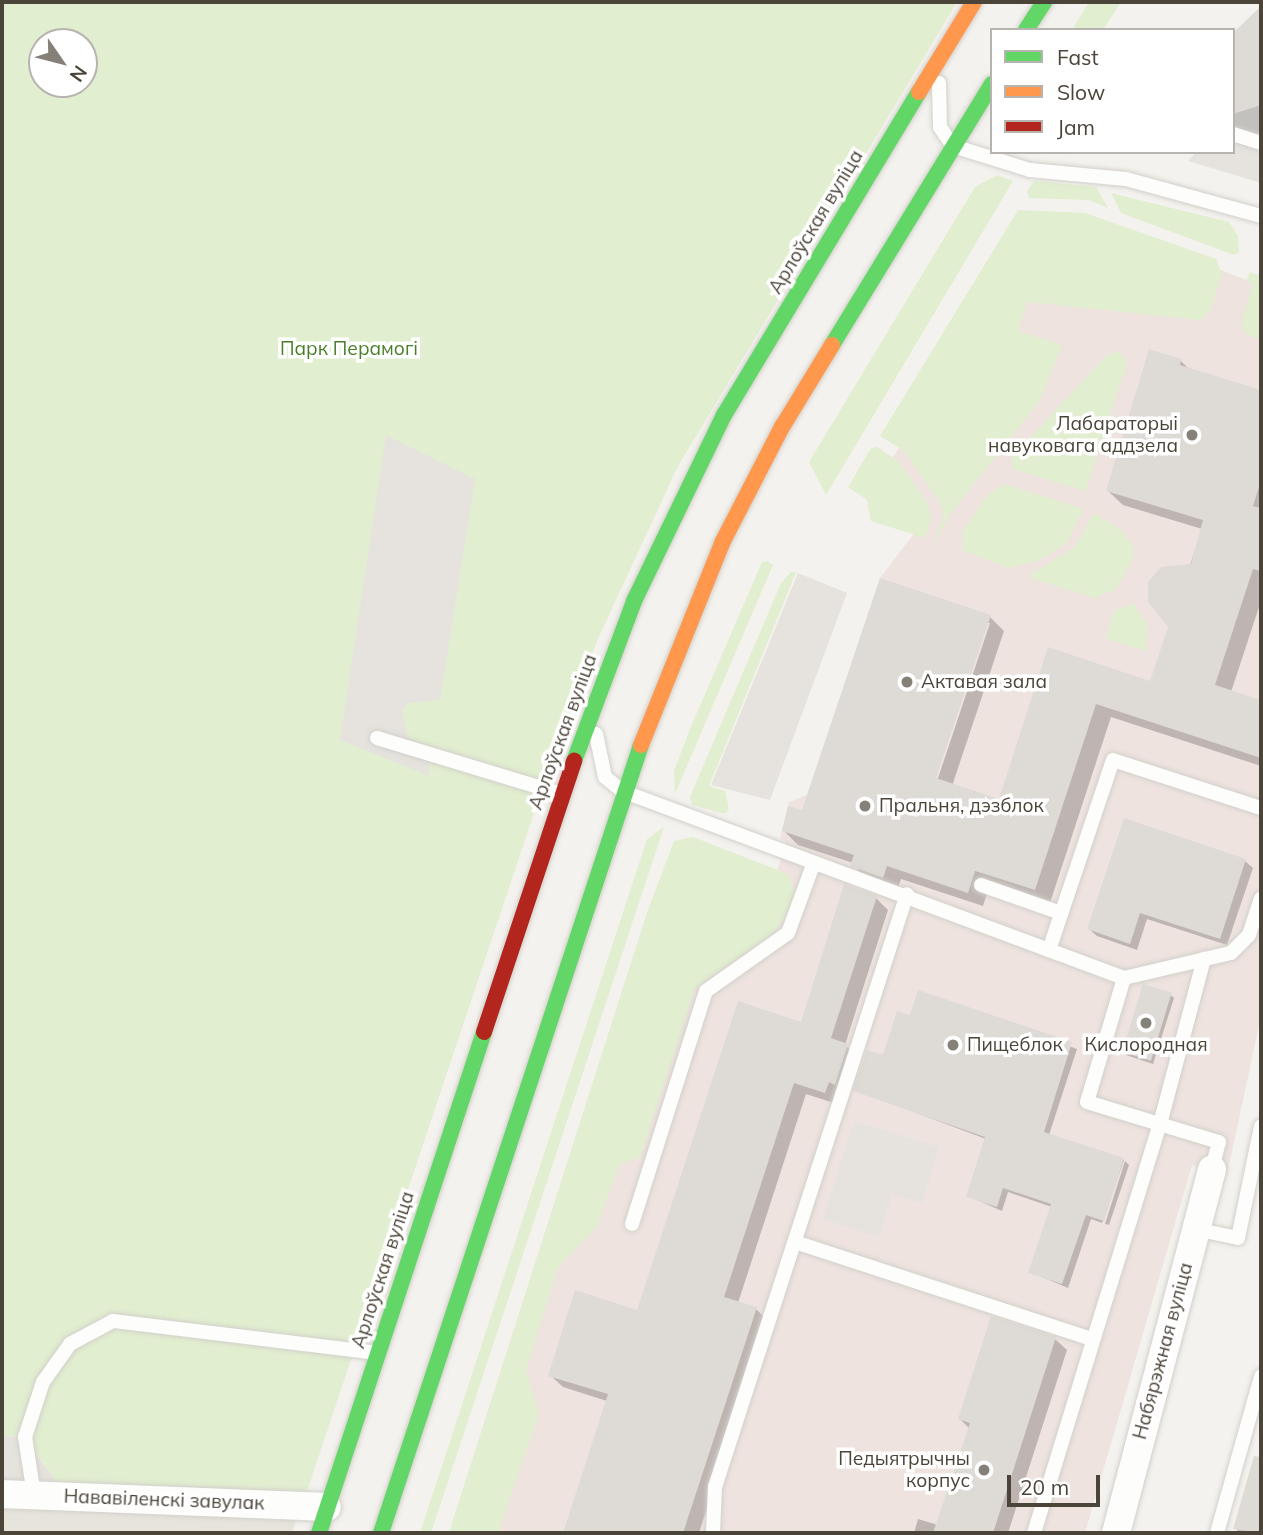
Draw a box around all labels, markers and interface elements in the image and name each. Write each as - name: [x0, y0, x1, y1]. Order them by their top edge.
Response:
- north arrow: [28, 28, 98, 98]
- legend: [990, 28, 1235, 154]
- text: Fast: [1057, 44, 1099, 70]
- text: N: [65, 61, 93, 87]
- text: Slow: [1057, 79, 1105, 105]
- text: Jam: [1057, 114, 1095, 140]
- street label: Арлоўская вуліца: [764, 146, 868, 298]
- park label: Парк Перамогі: [280, 338, 418, 360]
- place label: Лабараторыі навуковага аддзела: [988, 413, 1178, 457]
- marker: Лабараторыі навуковага аддзела: [1184, 427, 1200, 443]
- street label: Арлоўская вуліца: [524, 651, 602, 813]
- place label: Актавая зала: [921, 671, 1047, 693]
- marker: Актавая зала: [899, 674, 915, 690]
- place label: Пральня, дэзблок: [879, 795, 1044, 817]
- marker: Пральня, дэзблок: [857, 798, 873, 814]
- marker: Кислородная: [1138, 1015, 1154, 1031]
- place label: Пищеблок: [967, 1034, 1063, 1056]
- place label: Кислородная: [1084, 1034, 1208, 1056]
- marker: Пищеблок: [945, 1037, 961, 1053]
- street label: Арлоўская вуліца: [347, 1189, 419, 1351]
- street label: Набярэжная вуліца: [1128, 1260, 1198, 1442]
- place label: Педыятрычны корпус: [838, 1448, 970, 1492]
- marker: Педыятрычны корпус: [976, 1462, 992, 1478]
- scale bar: [1011, 1462, 1104, 1506]
- text: 20 m: [1020, 1474, 1069, 1500]
- street label: Нававіленскі завулак: [63, 1485, 265, 1515]

